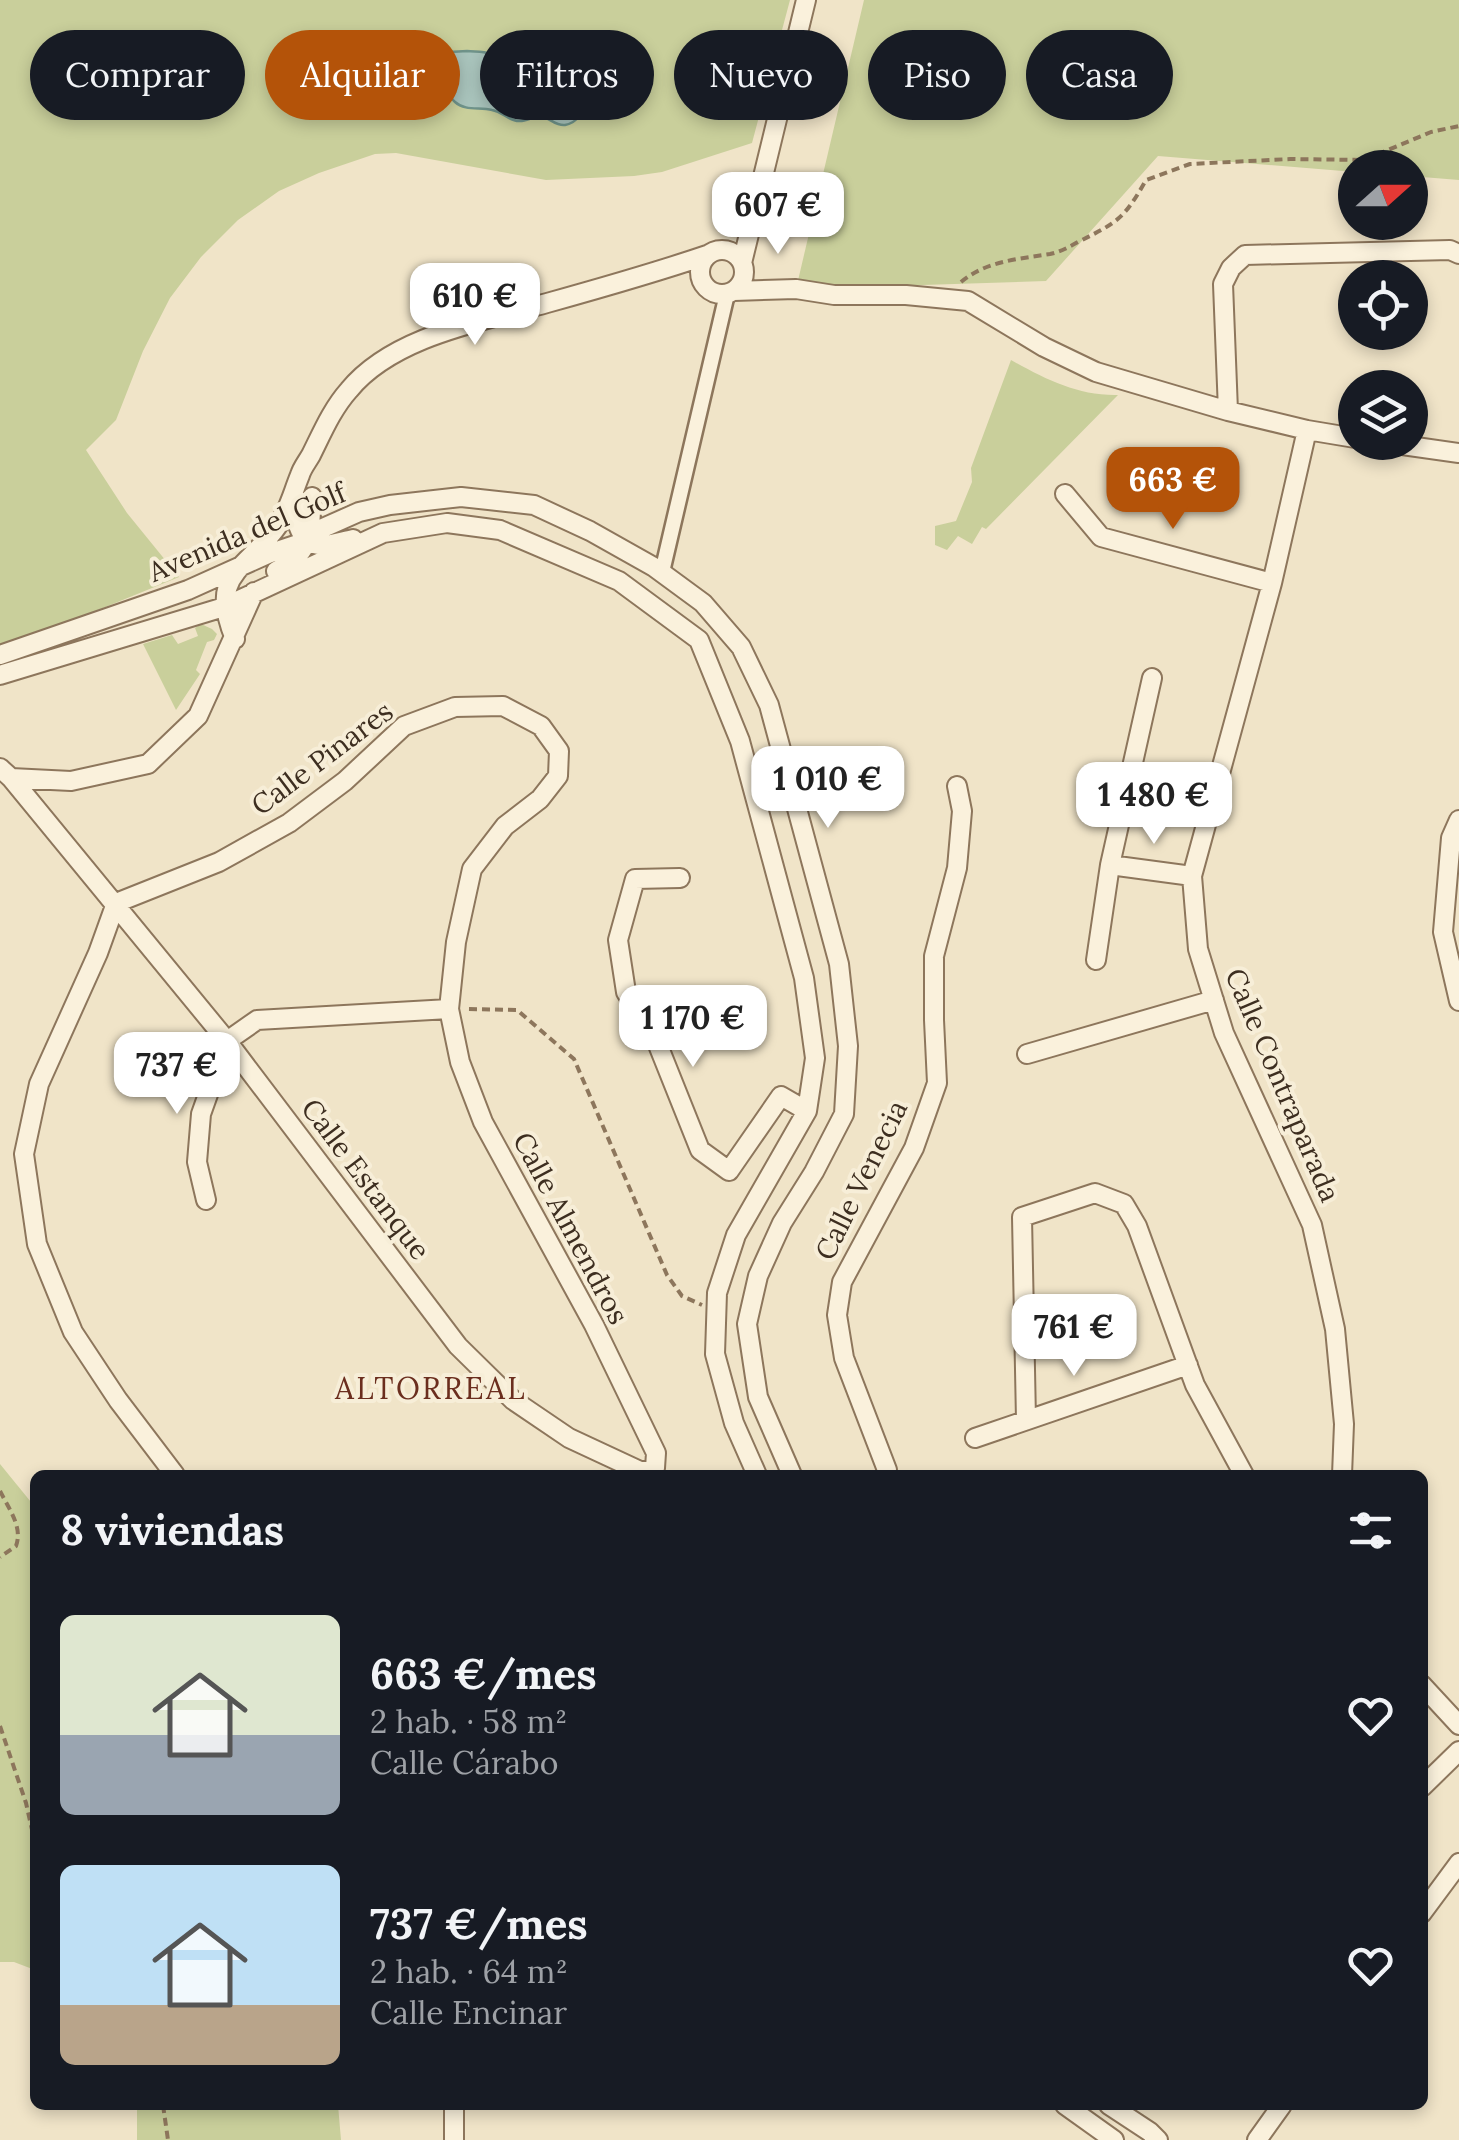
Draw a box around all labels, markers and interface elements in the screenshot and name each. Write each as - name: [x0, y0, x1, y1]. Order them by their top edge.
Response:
- chip: Comprar: [30, 30, 245, 120]
- chip: Alquilar: [265, 30, 460, 120]
- chip: Filtros: [480, 30, 654, 120]
- chip: Nuevo: [674, 30, 848, 120]
- chip: Piso: [868, 30, 1006, 120]
- chip: Casa: [1026, 30, 1173, 120]
- north arrow: [1338, 150, 1428, 240]
- map controls: [1338, 150, 1428, 460]
- pin: 607 €: [708, 172, 848, 257]
- text: 607 €: [734, 184, 822, 225]
- button: locate: [1338, 260, 1428, 350]
- pin: 610 €: [405, 263, 545, 348]
- text: 610 €: [432, 275, 518, 316]
- button: layers: [1338, 370, 1428, 460]
- pin: 663 €: [1103, 447, 1243, 532]
- text: 663 €: [1128, 459, 1218, 500]
- street label: Avenida del Golf: [142, 473, 354, 590]
- street label: Calle Pinares: [244, 693, 400, 823]
- pin: 1 010 €: [736, 746, 920, 831]
- text: 1 010 €: [773, 758, 883, 799]
- pin: 1 480 €: [1062, 762, 1246, 847]
- text: 1 480 €: [1098, 774, 1210, 815]
- street label: Calle Contraparada: [1218, 963, 1348, 1207]
- pin: 1 170 €: [601, 985, 785, 1070]
- text: 1 170 €: [641, 997, 745, 1038]
- pin: 737 €: [107, 1032, 247, 1117]
- text: 737 €: [136, 1044, 218, 1085]
- street label: Calle Estanque: [294, 1091, 438, 1267]
- street label: Calle Venecia: [807, 1094, 915, 1266]
- street label: Calle Almendros: [505, 1126, 637, 1330]
- pin: 761 €: [1004, 1294, 1144, 1379]
- text: 761 €: [1034, 1306, 1114, 1347]
- district label: ALTORREAL: [334, 1369, 527, 1407]
- text: 8 viviendas: [60, 1503, 284, 1557]
- icon: filters: [1343, 1503, 1398, 1558]
- text: 663 €/mes: [370, 1647, 597, 1701]
- icon: home: [140, 1655, 260, 1775]
- icon: heart: [1343, 1688, 1398, 1743]
- text: 2 hab. · 58 m²: [370, 1701, 567, 1742]
- text: Calle Cárabo: [370, 1742, 558, 1783]
- text: 737 €/mes: [370, 1897, 588, 1951]
- icon: home: [140, 1905, 260, 2025]
- icon: heart: [1343, 1938, 1398, 1993]
- text: 2 hab. · 64 m²: [370, 1951, 568, 1992]
- text: Calle Encinar: [370, 1992, 567, 2033]

